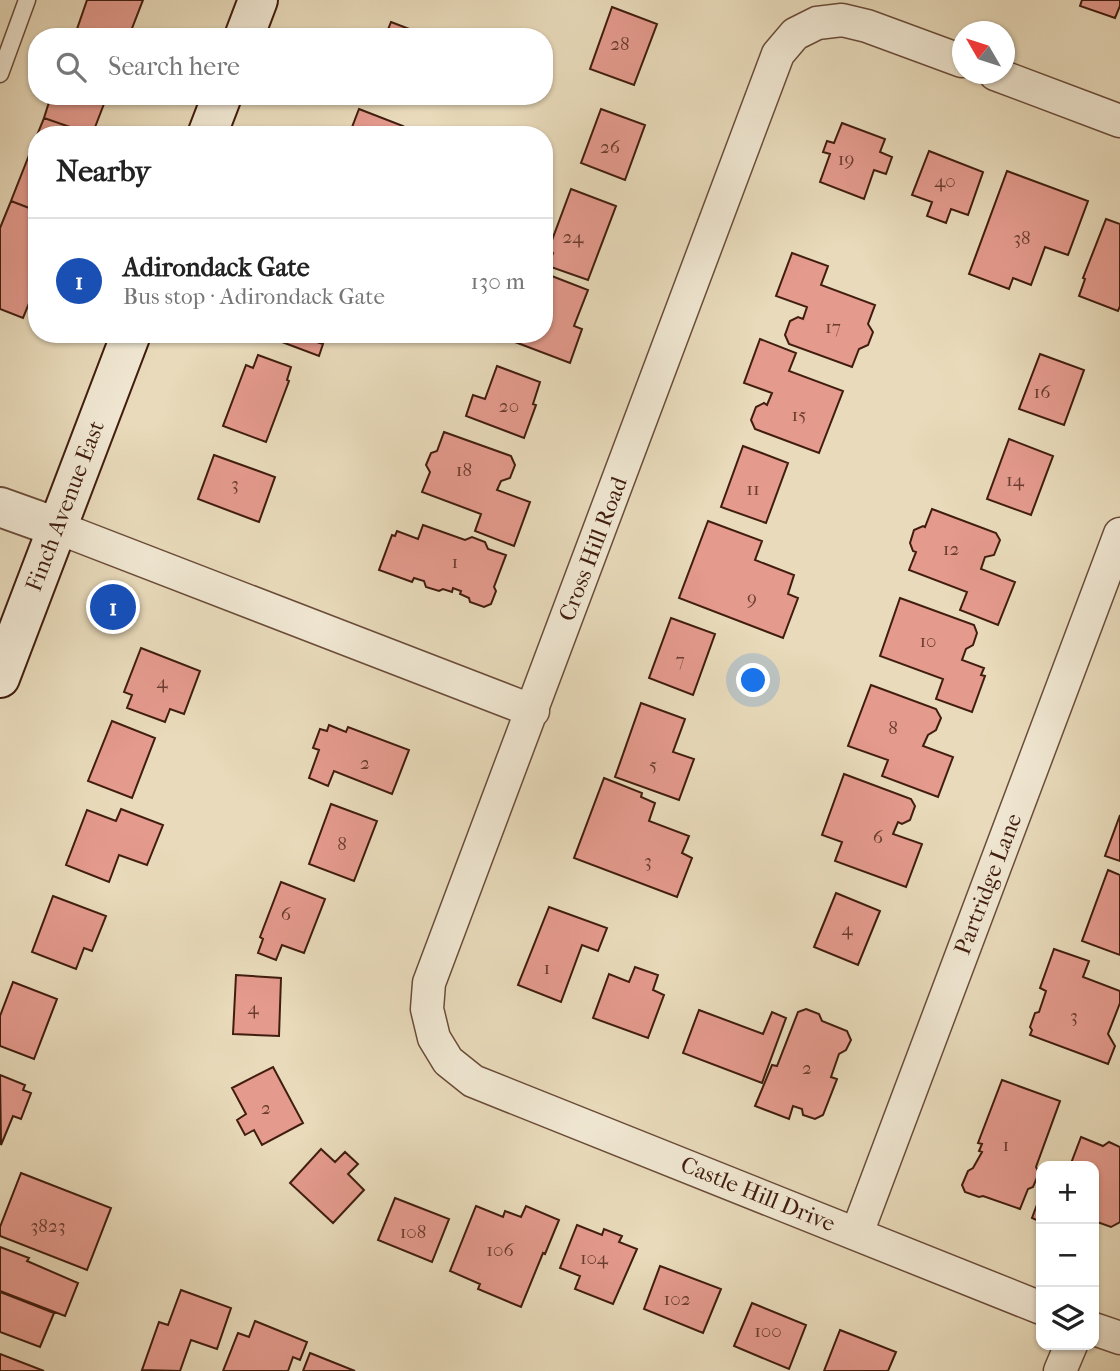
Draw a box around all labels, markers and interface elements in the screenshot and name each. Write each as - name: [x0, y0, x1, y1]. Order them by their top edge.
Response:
- north arrow: [952, 21, 1015, 84]
- search box: [28, 28, 553, 105]
- house number: 28: [610, 33, 630, 55]
- icon: search: [52, 48, 90, 86]
- text: Search here: [108, 51, 240, 82]
- house number: 26: [600, 136, 621, 158]
- house number: 19: [838, 148, 854, 170]
- text: Nearby: [56, 154, 151, 189]
- house number: 40: [934, 170, 956, 192]
- house number: 24: [563, 226, 584, 248]
- house number: 38: [1013, 227, 1031, 249]
- text: Adirondack Gate: [123, 252, 310, 283]
- text: 1: [75, 268, 83, 295]
- text: 130 m: [471, 268, 525, 295]
- text: Bus stop · Adirondack Gate: [123, 283, 385, 310]
- house number: 17: [825, 316, 841, 338]
- house number: 16: [1034, 381, 1051, 403]
- house number: 20: [499, 395, 519, 417]
- house number: 15: [792, 404, 806, 426]
- street label: Finch Avenue East: [20, 417, 110, 595]
- house number: 18: [456, 459, 472, 481]
- house number: 14: [1006, 469, 1025, 491]
- house number: 3: [231, 473, 239, 495]
- street label: Cross Hill Road: [553, 473, 633, 625]
- house number: 11: [746, 478, 760, 500]
- house number: 12: [943, 538, 960, 560]
- house number: 1: [452, 551, 458, 573]
- pin: 1: [90, 581, 136, 633]
- house number: 9: [747, 587, 757, 609]
- house number: 10: [919, 630, 937, 652]
- house number: 7: [675, 649, 685, 671]
- your location: [736, 663, 770, 697]
- house number: 4: [156, 671, 168, 693]
- house number: 8: [888, 717, 898, 739]
- house number: 2: [360, 752, 370, 774]
- house number: 5: [649, 754, 657, 776]
- street label: Partridge Lane: [949, 810, 1027, 958]
- house number: 6: [873, 826, 884, 848]
- house number: 8: [337, 833, 347, 855]
- house number: 3: [644, 850, 652, 872]
- house number: 6: [281, 903, 292, 925]
- house number: 4: [841, 918, 853, 940]
- house number: 1: [544, 957, 550, 979]
- house number: 4: [247, 997, 259, 1019]
- house number: 3: [1070, 1005, 1078, 1027]
- house number: 2: [802, 1057, 812, 1079]
- house number: 2: [261, 1097, 271, 1119]
- house number: 1: [1003, 1134, 1009, 1156]
- street label: Castle Hill Drive: [677, 1151, 839, 1237]
- map controls: [1036, 1161, 1099, 1350]
- button: +: [1036, 1161, 1099, 1224]
- house number: 3823: [31, 1215, 65, 1237]
- house number: 108: [400, 1221, 426, 1243]
- button: −: [1036, 1224, 1099, 1287]
- house number: 106: [486, 1239, 514, 1261]
- house number: 104: [580, 1247, 609, 1269]
- button: layers: [1036, 1287, 1099, 1350]
- house number: 102: [664, 1288, 691, 1310]
- house number: 100: [754, 1320, 782, 1342]

